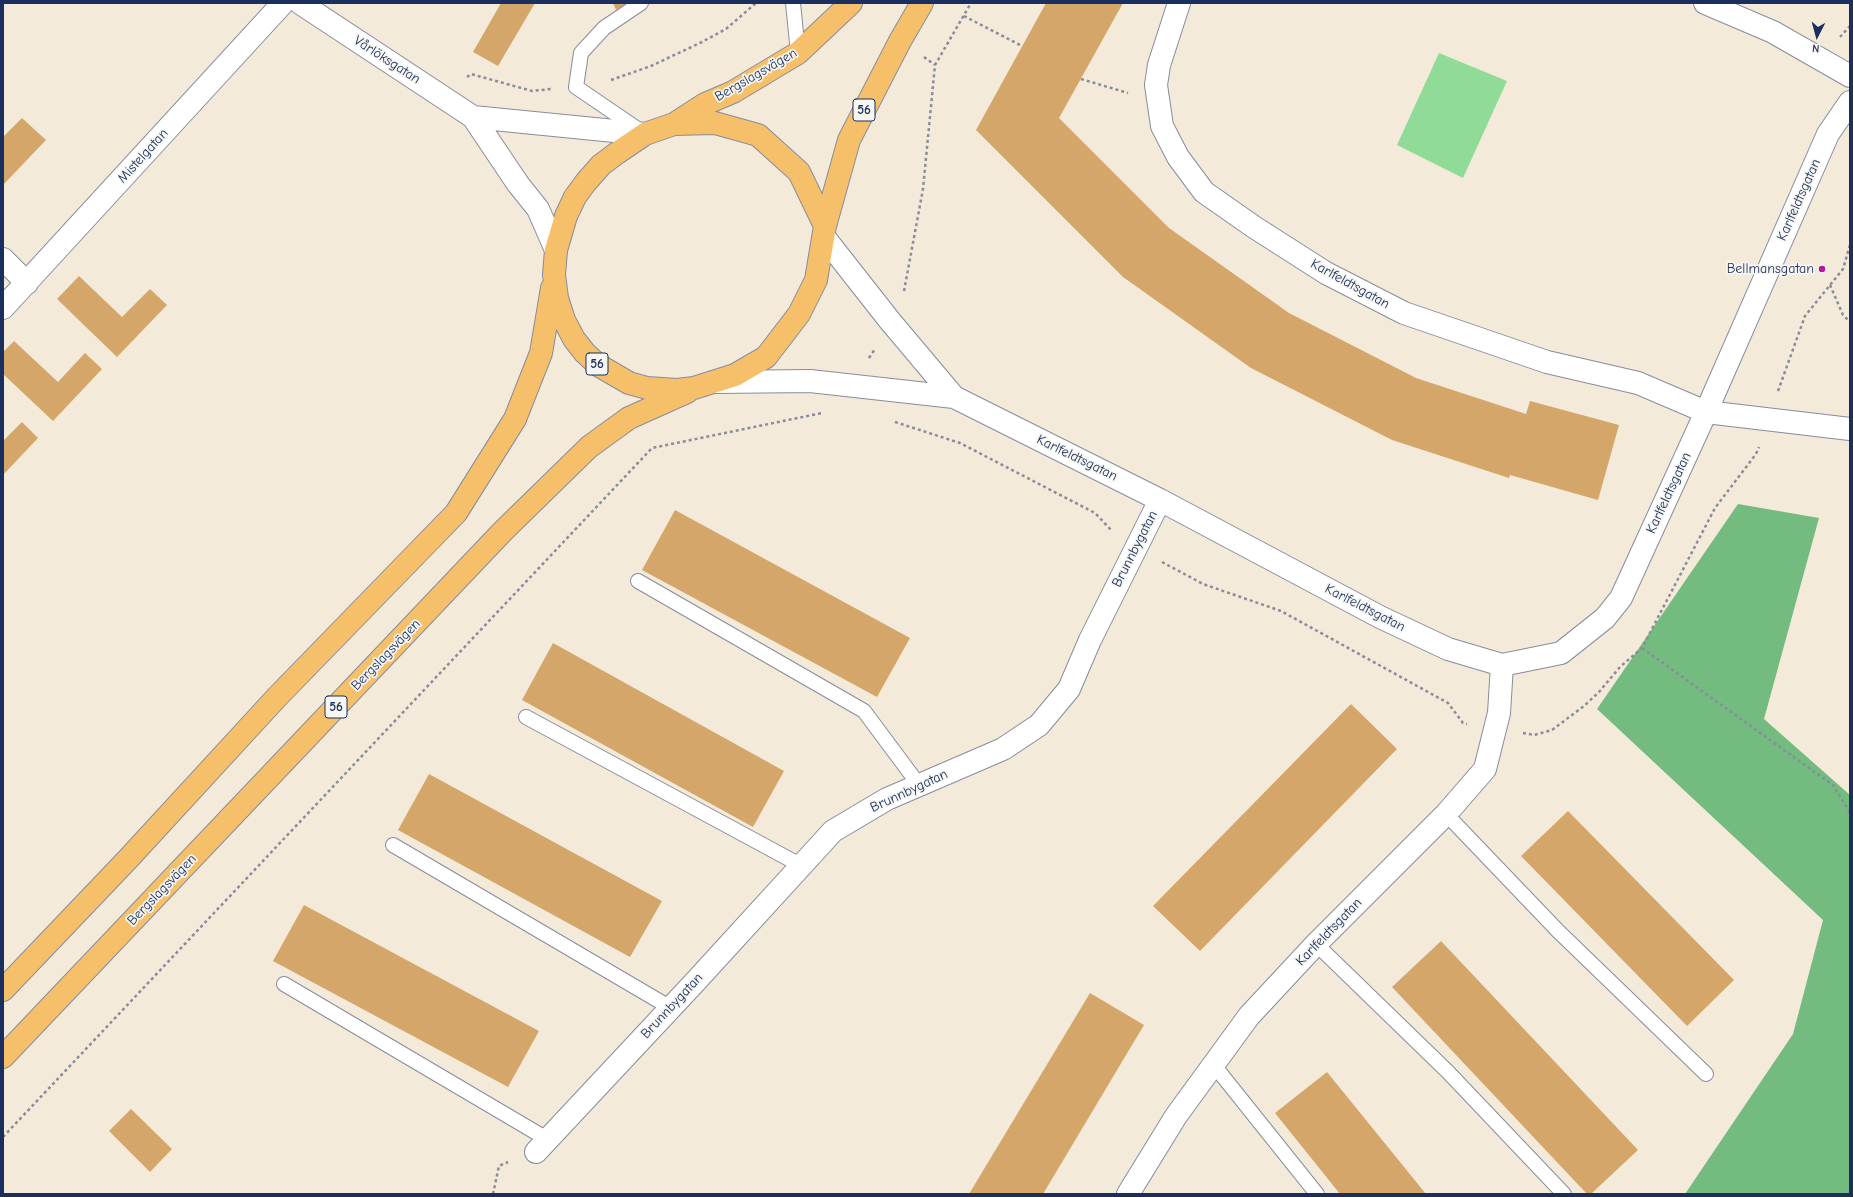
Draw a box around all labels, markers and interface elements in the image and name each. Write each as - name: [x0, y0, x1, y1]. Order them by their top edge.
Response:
- north arrow: [1797, 16, 1837, 56]
- street label: Vårlöksgatan: [350, 32, 424, 88]
- text: N: [1811, 42, 1820, 55]
- street label: Bergslagsvägen: [712, 45, 800, 105]
- road number: 56: [853, 99, 875, 121]
- street label: Mistelgatan: [114, 125, 172, 187]
- street label: Karlfeldtsgatan: [1773, 156, 1825, 244]
- street label: Karlfeldtsgatan: [1308, 255, 1392, 313]
- place label: Bellmansgatan: [1727, 261, 1814, 277]
- marker: Bellmansgatan: [1817, 264, 1827, 274]
- road number: 56: [586, 353, 608, 375]
- street label: Karlfeldtsgatan: [1034, 431, 1120, 485]
- street label: Karlfeldtsgatan: [1643, 450, 1695, 536]
- street label: Brunnbygatan: [1109, 508, 1161, 590]
- street label: Karlfeldtsgatan: [1322, 581, 1408, 635]
- street label: Bergslagsvägen: [348, 616, 424, 694]
- road number: 56: [325, 696, 347, 718]
- street label: Brunnbygatan: [868, 766, 950, 816]
- street label: Bergslagsvägen: [124, 851, 200, 929]
- street label: Karlfeldtsgatan: [1292, 895, 1366, 969]
- street label: Brunnbygatan: [637, 970, 707, 1042]

